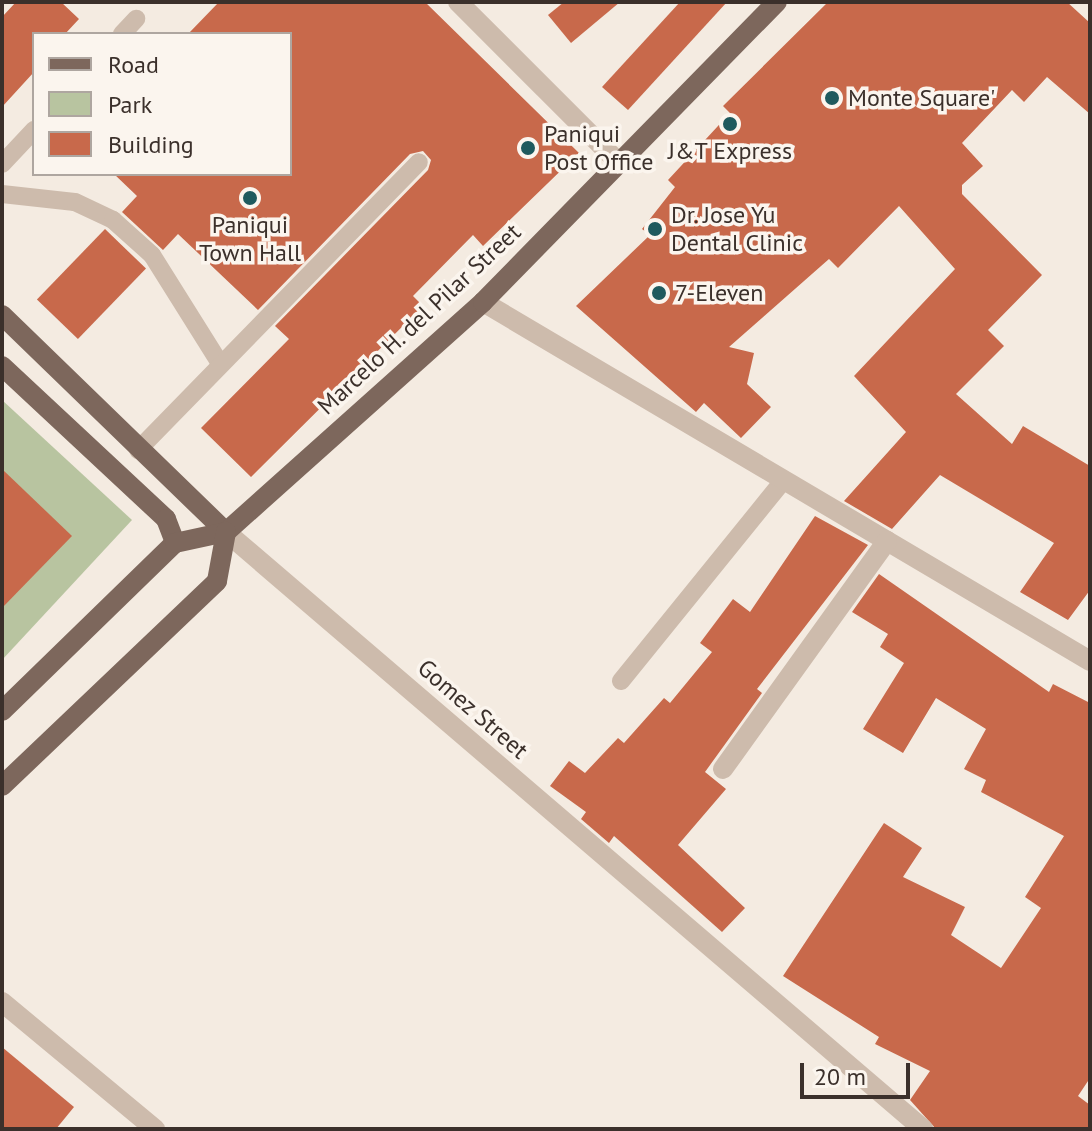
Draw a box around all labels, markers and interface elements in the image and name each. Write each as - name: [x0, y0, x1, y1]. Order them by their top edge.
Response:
- legend: [32, 32, 292, 176]
- text: Road: [108, 49, 159, 80]
- place label: Monte Square': [848, 84, 995, 112]
- text: Park: [108, 89, 152, 120]
- marker: Monte Square': [823, 89, 841, 107]
- marker: J&T Express: [721, 115, 739, 133]
- place label: Paniqui Post Office: [544, 120, 654, 176]
- text: Building: [108, 129, 194, 160]
- place label: J&T Express: [667, 137, 793, 165]
- marker: Paniqui Post Office: [519, 139, 537, 157]
- marker: Paniqui Town Hall: [241, 189, 259, 207]
- place label: Dr. Jose Yu Dental Clinic: [671, 201, 803, 257]
- place label: Paniqui Town Hall: [199, 211, 301, 267]
- street label: Marcelo H. del Pilar Street: [311, 217, 527, 421]
- marker: Dr. Jose Yu Dental Clinic: [646, 220, 664, 238]
- place label: 7-Eleven: [675, 279, 763, 307]
- marker: 7-Eleven: [650, 284, 668, 302]
- street label: Gomez Street: [412, 653, 534, 765]
- scale bar: [804, 1047, 914, 1097]
- text: 20 m: [814, 1061, 866, 1092]

